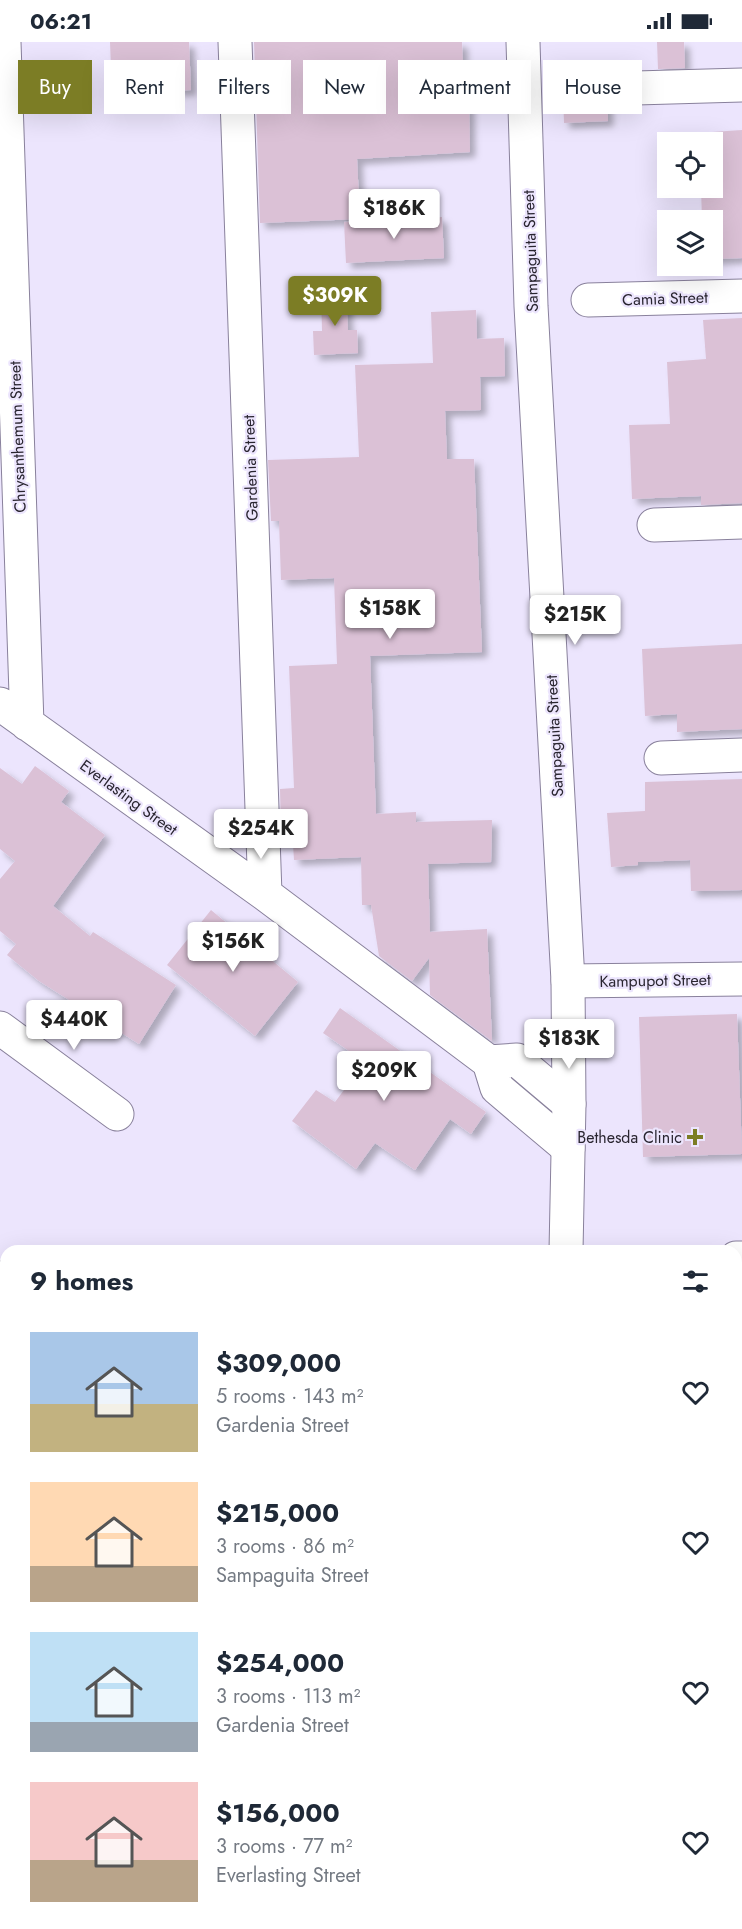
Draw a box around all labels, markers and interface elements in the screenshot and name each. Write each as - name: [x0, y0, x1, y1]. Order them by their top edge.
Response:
- text: 06:21: [30, 5, 92, 37]
- chip: Buy: [18, 60, 92, 114]
- chip: Rent: [104, 60, 185, 114]
- chip: Filters: [197, 60, 291, 114]
- chip: New: [303, 60, 386, 114]
- chip: Apartment: [398, 60, 531, 114]
- chip: House: [543, 60, 642, 114]
- map controls: [657, 132, 723, 276]
- button: locate: [657, 132, 723, 198]
- pin: $186K: [352, 189, 436, 240]
- street label: Sampaguita Street: [517, 189, 544, 312]
- text: $186K: [363, 194, 425, 223]
- button: layers: [657, 210, 723, 276]
- pin: $309K: [293, 276, 377, 327]
- text: $309K: [302, 281, 368, 310]
- street label: Camia Street: [622, 286, 709, 311]
- street label: Chrysanthemum Street: [3, 361, 32, 513]
- street label: Gardenia Street: [237, 414, 264, 521]
- pin: $158K: [348, 589, 432, 640]
- text: $158K: [359, 594, 421, 623]
- pin: $215K: [533, 595, 617, 646]
- text: $215K: [544, 600, 606, 629]
- street label: Sampaguita Street: [540, 674, 569, 797]
- street label: Everlasting Street: [75, 754, 182, 841]
- pin: $254K: [219, 809, 303, 860]
- text: $254K: [228, 814, 294, 843]
- pin: $156K: [191, 922, 275, 973]
- text: $156K: [202, 927, 264, 956]
- street label: Kampupot Street: [599, 968, 711, 993]
- pin: $440K: [32, 1000, 116, 1051]
- text: $440K: [40, 1005, 108, 1034]
- pin: $183K: [527, 1019, 611, 1070]
- text: $183K: [538, 1024, 600, 1053]
- pin: $209K: [342, 1051, 426, 1102]
- text: $209K: [351, 1056, 417, 1085]
- place label: Bethesda Clinic: [577, 1126, 682, 1149]
- marker: Bethesda Clinic: [686, 1128, 704, 1146]
- text: 9 homes: [30, 1262, 133, 1300]
- icon: filters: [679, 1265, 712, 1298]
- text: $309,000: [216, 1344, 341, 1382]
- icon: home: [78, 1356, 150, 1428]
- icon: heart: [679, 1376, 712, 1409]
- text: 5 rooms · 143 m²: [216, 1382, 363, 1411]
- text: Gardenia Street: [216, 1411, 349, 1440]
- text: $215,000: [216, 1494, 339, 1532]
- icon: home: [78, 1506, 150, 1578]
- icon: heart: [679, 1526, 712, 1559]
- text: 3 rooms · 86 m²: [216, 1532, 354, 1561]
- text: Sampaguita Street: [216, 1561, 368, 1590]
- text: $254,000: [216, 1644, 344, 1682]
- icon: home: [78, 1656, 150, 1728]
- icon: heart: [679, 1676, 712, 1709]
- text: 3 rooms · 113 m²: [216, 1682, 360, 1711]
- text: Gardenia Street: [216, 1711, 349, 1740]
- text: $156,000: [216, 1794, 340, 1832]
- icon: home: [78, 1806, 150, 1878]
- icon: heart: [679, 1826, 712, 1859]
- text: 3 rooms · 77 m²: [216, 1832, 353, 1861]
- text: Everlasting Street: [216, 1861, 361, 1890]

